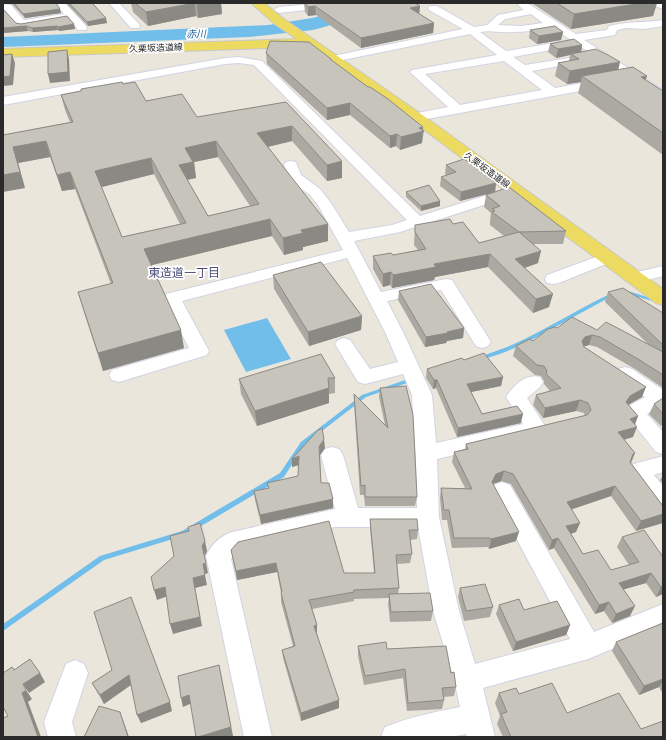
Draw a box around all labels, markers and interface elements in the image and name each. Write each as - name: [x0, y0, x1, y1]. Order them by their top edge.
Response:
- water label: 赤川: [186, 27, 207, 41]
- street label: 久栗坂造道線: [129, 41, 184, 55]
- street label: 久栗坂造道線: [462, 149, 513, 191]
- district label: 東造道一丁目: [148, 265, 220, 281]

